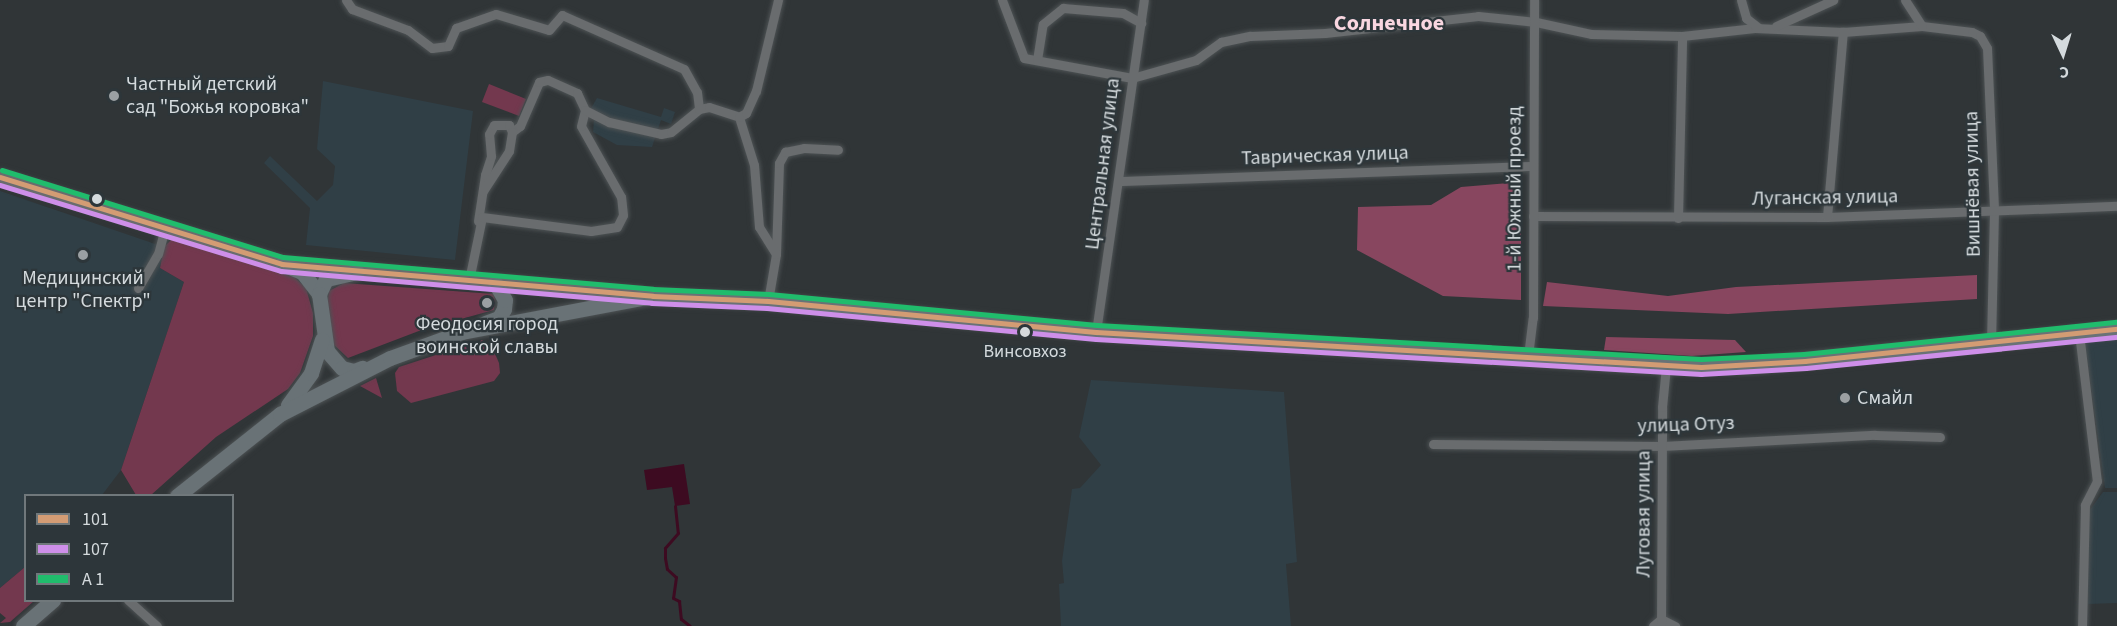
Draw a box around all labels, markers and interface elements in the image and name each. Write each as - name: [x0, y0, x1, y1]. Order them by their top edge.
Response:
- district label: Солнечное: [1334, 11, 1444, 37]
- north arrow: [2033, 24, 2093, 84]
- text: С: [2059, 61, 2070, 83]
- place label: Частный детский сад "Божья коровка": [126, 72, 309, 119]
- street label: Центральная улица: [1081, 77, 1125, 251]
- marker: Частный детский сад "Божья коровка": [107, 89, 121, 103]
- street label: 1-й Южный проезд: [1503, 106, 1527, 272]
- street label: Вишнёвая улица: [1960, 111, 1986, 257]
- street label: Таврическая улица: [1241, 141, 1409, 171]
- street label: Луганская улица: [1752, 185, 1898, 211]
- unlabelled marker: [91, 193, 103, 205]
- marker: Медицинский центр "Спектр": [74, 246, 92, 264]
- place label: Медицинский центр "Спектр": [15, 266, 151, 313]
- marker: Феодосия город воинской славы: [480, 296, 494, 310]
- place label: Феодосия город воинской славы: [416, 312, 558, 359]
- marker: Винсовхоз: [1019, 326, 1031, 338]
- place label: Винсовхоз: [984, 341, 1066, 363]
- place label: Смайл: [1857, 386, 1913, 410]
- marker: Смайл: [1838, 391, 1852, 405]
- street label: улица Отуз: [1637, 411, 1735, 439]
- street label: Луговая улица: [1632, 450, 1656, 578]
- legend: [24, 494, 234, 602]
- text: 101: [82, 507, 109, 532]
- text: 107: [82, 537, 109, 562]
- text: A 1: [82, 567, 104, 592]

